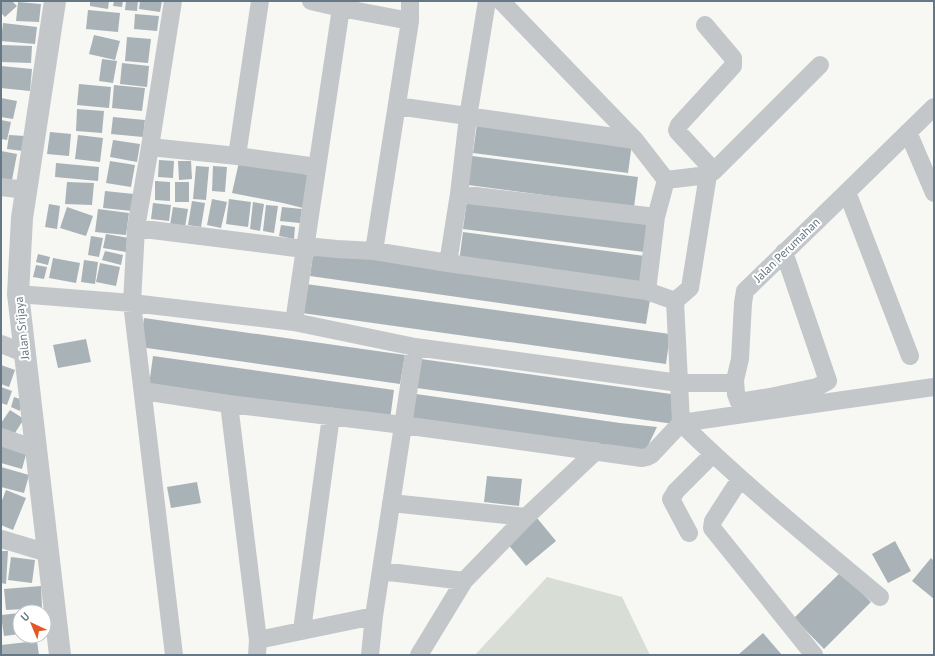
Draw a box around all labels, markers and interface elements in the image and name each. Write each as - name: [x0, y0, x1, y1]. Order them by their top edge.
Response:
- street label: Jalan Perumahan: [750, 214, 823, 286]
- street label: Jalan Srijaya: [11, 296, 32, 361]
- north arrow: [12, 604, 52, 644]
- text: U: [18, 609, 32, 624]

